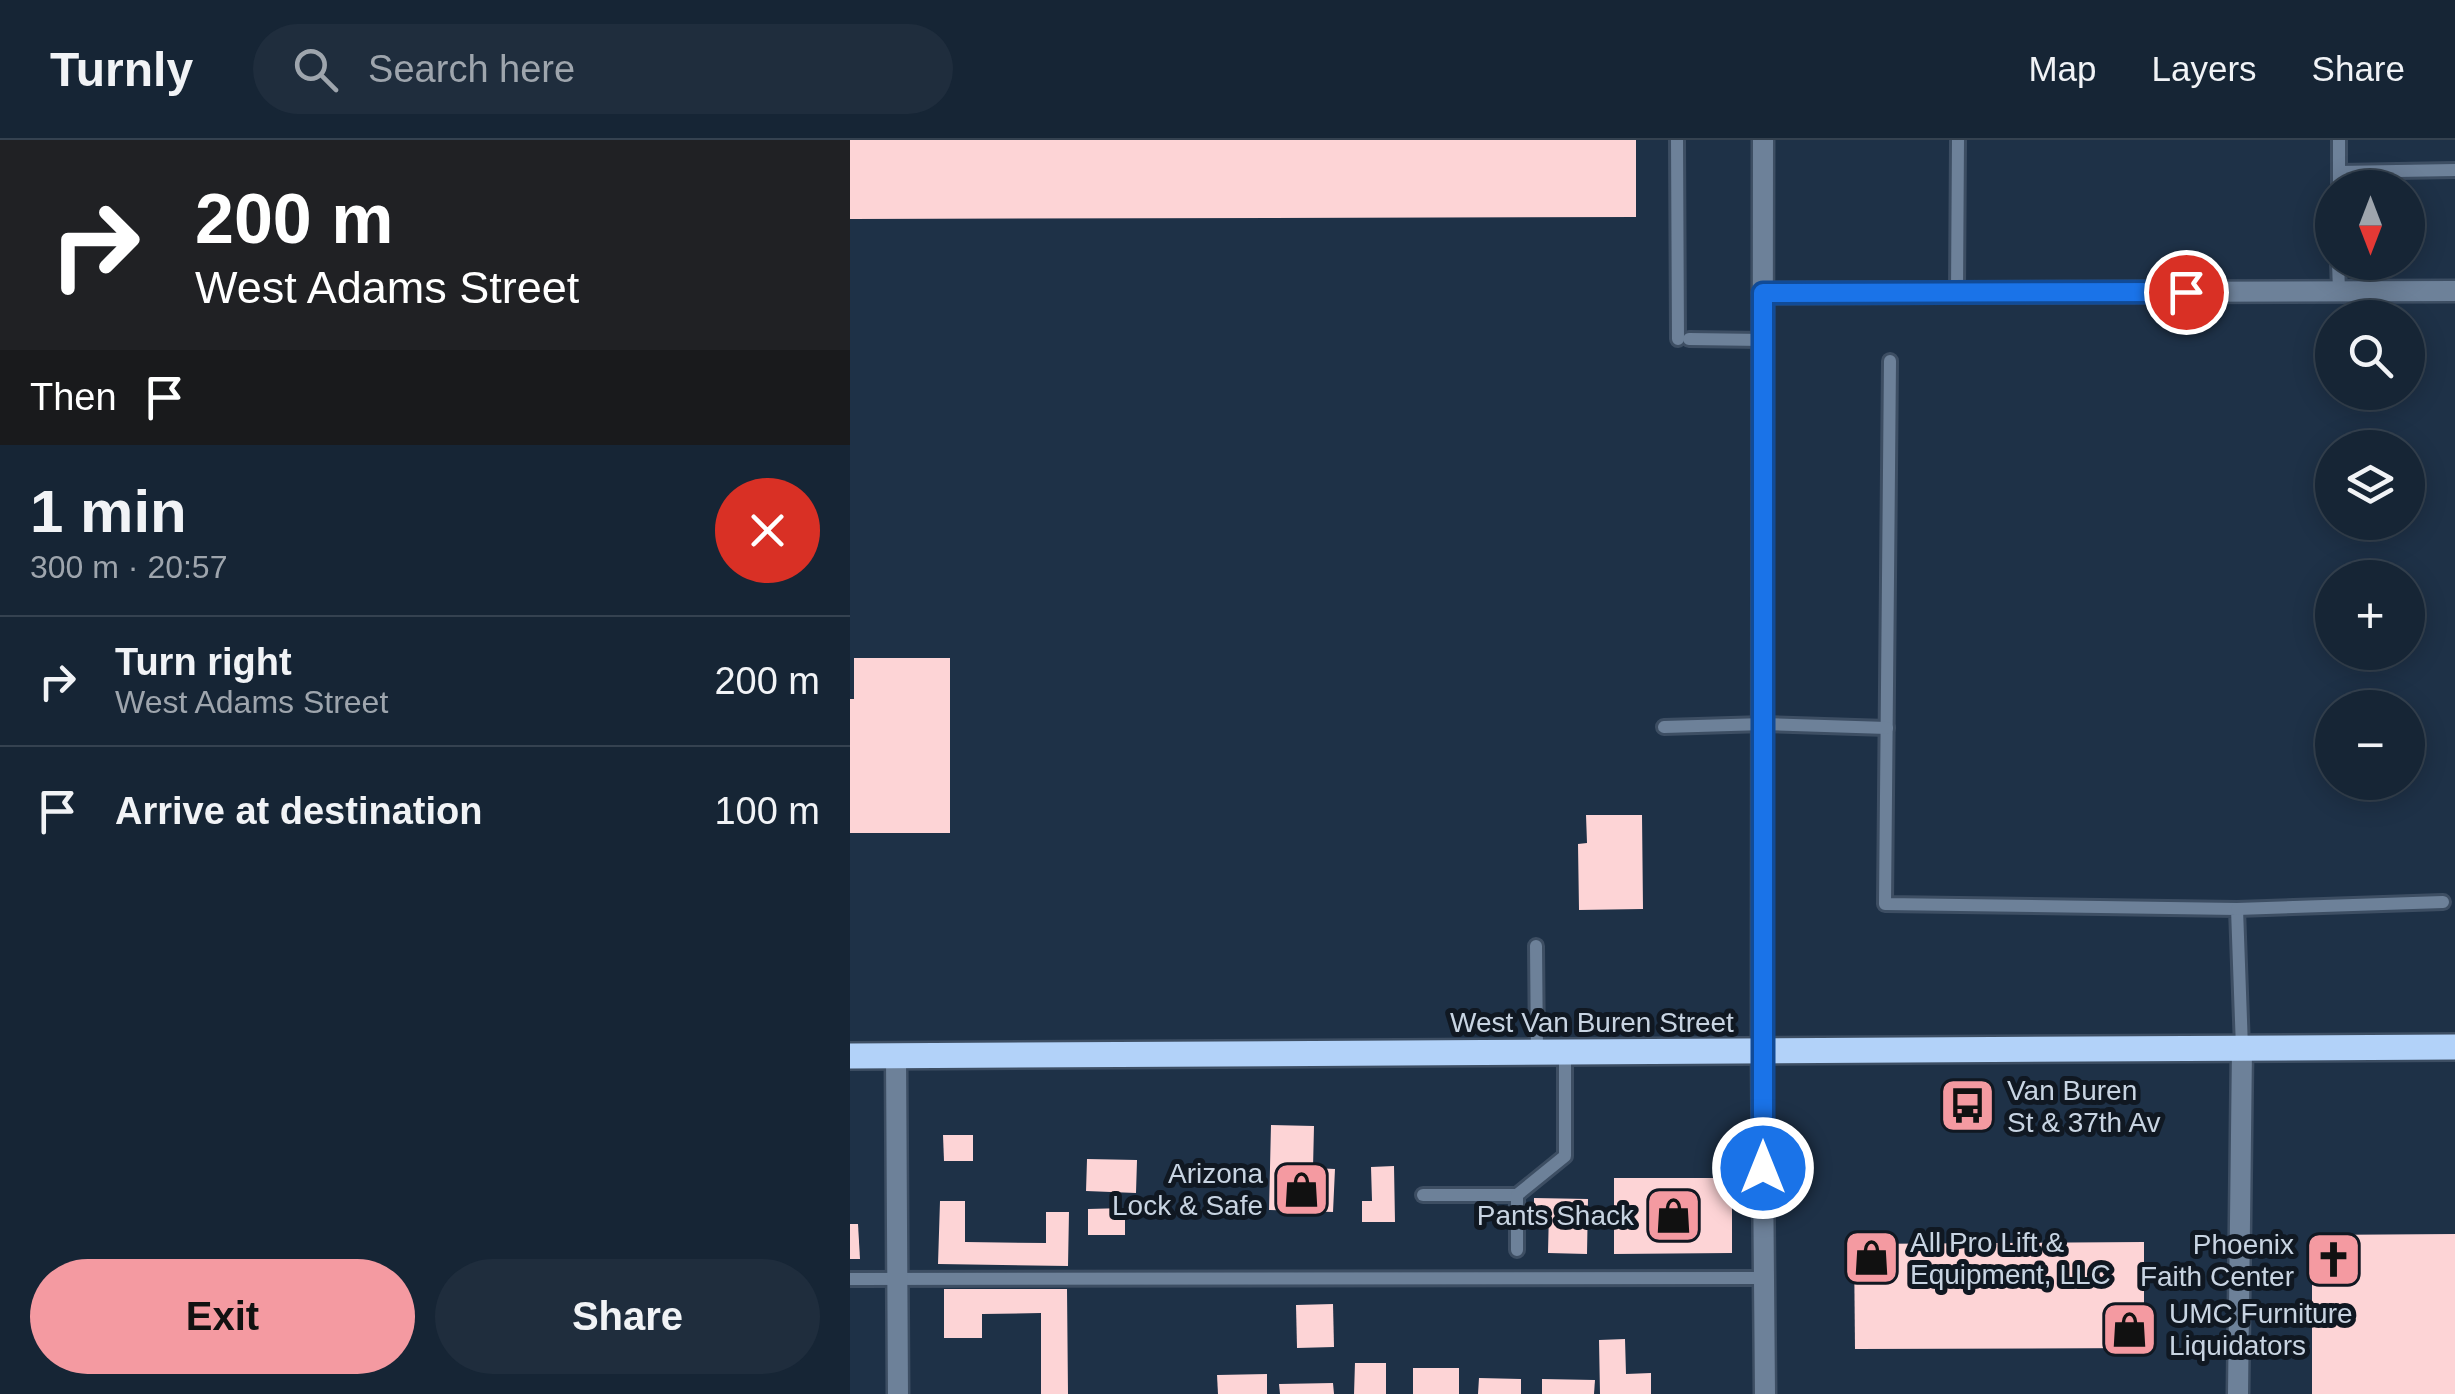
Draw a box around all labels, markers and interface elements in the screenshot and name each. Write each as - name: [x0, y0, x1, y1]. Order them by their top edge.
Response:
- search box: [253, 24, 953, 114]
- icon: search: [288, 42, 343, 97]
- text: Turnly: [50, 43, 193, 96]
- text: Search here: [368, 48, 575, 90]
- text: Map: [2028, 49, 2097, 88]
- text: Layers: [2152, 49, 2257, 88]
- text: Share: [2312, 49, 2405, 88]
- north arrow: [2315, 170, 2425, 280]
- map controls: [2315, 170, 2425, 800]
- icon: right: [30, 180, 160, 310]
- text: 200 m: [195, 180, 393, 258]
- pin: [2144, 250, 2229, 335]
- text: West Adams Street: [195, 262, 579, 313]
- icon: arrive: [2159, 265, 2214, 320]
- button: search: [2315, 300, 2425, 410]
- icon: arrive: [137, 370, 192, 425]
- text: Then: [30, 376, 117, 418]
- button: layers: [2315, 430, 2425, 540]
- text: 1 min: [30, 478, 187, 545]
- button: close: [715, 478, 820, 583]
- text: 300 m · 20:57: [30, 549, 227, 585]
- button: +: [2315, 560, 2425, 670]
- text: Turn right: [115, 641, 292, 683]
- icon: right: [30, 654, 85, 709]
- text: 200 m: [714, 660, 820, 702]
- text: West Adams Street: [115, 684, 388, 720]
- button: −: [2315, 690, 2425, 800]
- icon: arrive: [30, 784, 85, 839]
- text: Arrive at destination: [115, 790, 482, 832]
- text: 100 m: [714, 790, 820, 832]
- street label: West Van Buren Street: [1450, 1007, 1734, 1038]
- place label: Van Buren St & 37th Av: [2007, 1075, 2161, 1138]
- bus stop icon: Van Buren St & 37th Av: [1938, 1076, 1998, 1136]
- position arrow: [1711, 1116, 1815, 1220]
- place label: Arizona Lock & Safe: [1112, 1158, 1263, 1221]
- shop icon: Arizona Lock & Safe: [1272, 1159, 1332, 1219]
- shop icon: Pants Shack: [1643, 1185, 1703, 1245]
- place label: Pants Shack: [1477, 1200, 1635, 1231]
- place label: All Pro Lift & Equipment, LLC: [1910, 1227, 2111, 1290]
- shop icon: All Pro Lift & Equipment, LLC: [1841, 1228, 1901, 1288]
- place label: Phoenix Faith Center: [2140, 1229, 2294, 1292]
- church icon: Phoenix Faith Center: [2303, 1230, 2363, 1290]
- button: Exit: [30, 1259, 415, 1374]
- button: Share: [435, 1259, 820, 1374]
- place label: UMC Furniture Liquidators: [2169, 1298, 2353, 1361]
- shop icon: UMC Furniture Liquidators: [2100, 1299, 2160, 1359]

